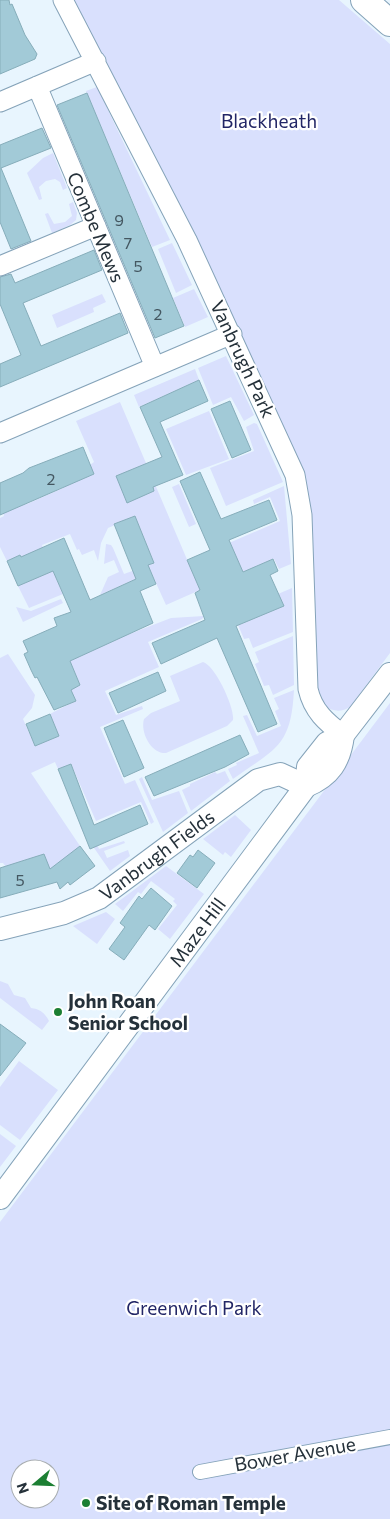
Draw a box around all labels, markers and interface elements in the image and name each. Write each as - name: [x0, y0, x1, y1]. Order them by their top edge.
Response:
- park label: Blackheath: [221, 109, 317, 132]
- street label: Combe Mews: [63, 168, 130, 285]
- house number: 9: [114, 210, 124, 229]
- house number: 7: [124, 233, 132, 252]
- house number: 5: [133, 256, 143, 275]
- street label: Vanbrugh Park: [206, 296, 281, 421]
- house number: 2: [154, 304, 163, 323]
- house number: 2: [47, 469, 56, 488]
- street label: Vanbrugh Fields: [94, 805, 219, 905]
- house number: 5: [15, 870, 25, 889]
- street label: Maze Hill: [164, 893, 230, 971]
- place label: John Roan Senior School: [68, 989, 188, 1034]
- marker: John Roan Senior School: [52, 1006, 64, 1018]
- park label: Greenwich Park: [126, 1296, 262, 1319]
- street label: Bower Avenue: [232, 1432, 357, 1475]
- north arrow: [10, 1459, 60, 1509]
- text: N: [12, 1481, 32, 1496]
- place label: Site of Roman Temple: [96, 1491, 286, 1514]
- marker: Site of Roman Temple: [80, 1497, 92, 1509]

